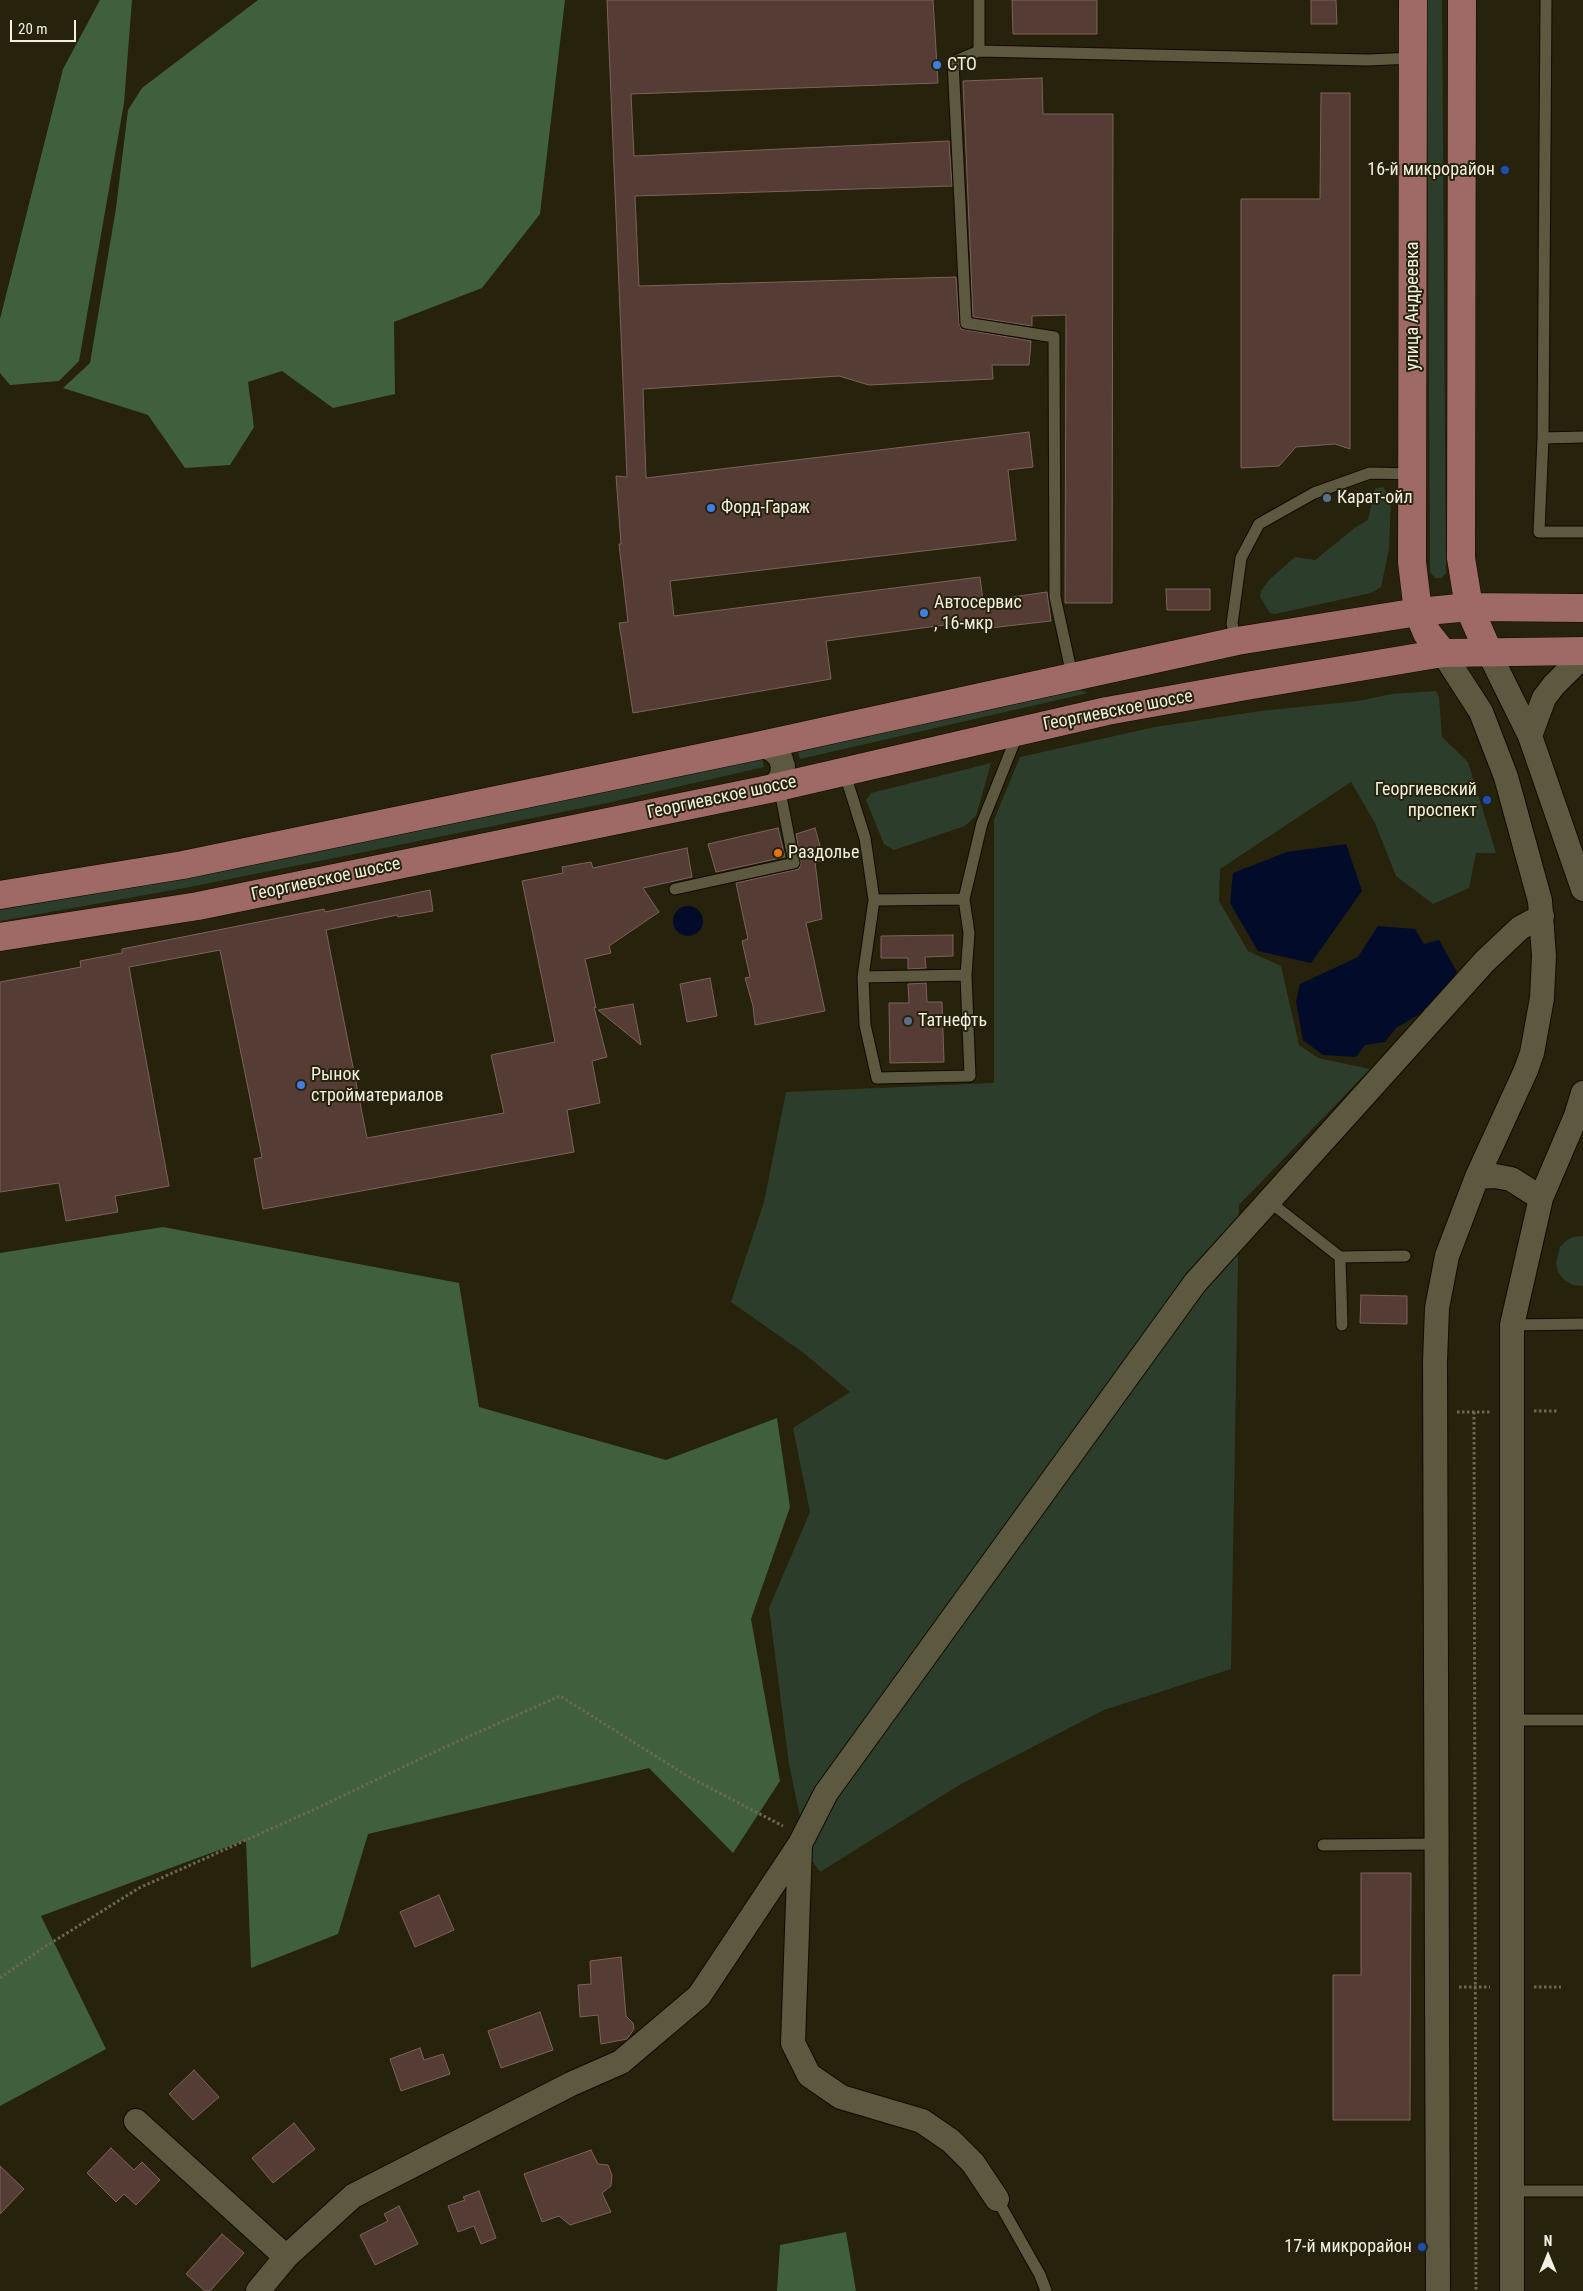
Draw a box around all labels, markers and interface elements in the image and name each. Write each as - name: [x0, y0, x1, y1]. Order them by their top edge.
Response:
- scale bar: [12, 10, 79, 42]
- text: 20 m: [18, 20, 48, 38]
- place label: СТО: [947, 54, 977, 76]
- marker: СТО: [931, 59, 943, 71]
- place label: 16-й микрорайон: [1367, 159, 1495, 181]
- marker: 16-й микрорайон: [1499, 164, 1511, 176]
- street label: улица Андреевка: [1402, 242, 1424, 370]
- place label: Карат-ойл: [1337, 487, 1413, 509]
- marker: Карат-ойл: [1321, 492, 1333, 504]
- place label: Форд-Гараж: [721, 497, 810, 519]
- marker: Форд-Гараж: [705, 502, 717, 514]
- place label: Автосервис , 16-мкр: [934, 592, 1022, 634]
- marker: Автосервис , 16-мкр: [918, 607, 930, 619]
- street label: Георгиевское шоссе: [1041, 686, 1195, 736]
- street label: Георгиевское шоссе: [645, 772, 799, 824]
- place label: Георгиевский проспект: [1375, 779, 1477, 822]
- marker: Георгиевский проспект: [1481, 794, 1493, 806]
- place label: Раздолье: [788, 842, 859, 864]
- marker: Раздолье: [772, 847, 784, 859]
- street label: Георгиевское шоссе: [249, 854, 403, 906]
- place label: Татнефть: [918, 1010, 987, 1032]
- marker: Татнефть: [902, 1015, 914, 1027]
- place label: Рынок стройматериалов: [311, 1064, 443, 1106]
- marker: Рынок стройматериалов: [295, 1079, 307, 1091]
- north arrow: [1523, 2231, 1573, 2281]
- text: N: [1544, 2233, 1552, 2249]
- place label: 17-й микрорайон: [1284, 2236, 1412, 2258]
- marker: 17-й микрорайон: [1416, 2241, 1428, 2253]

